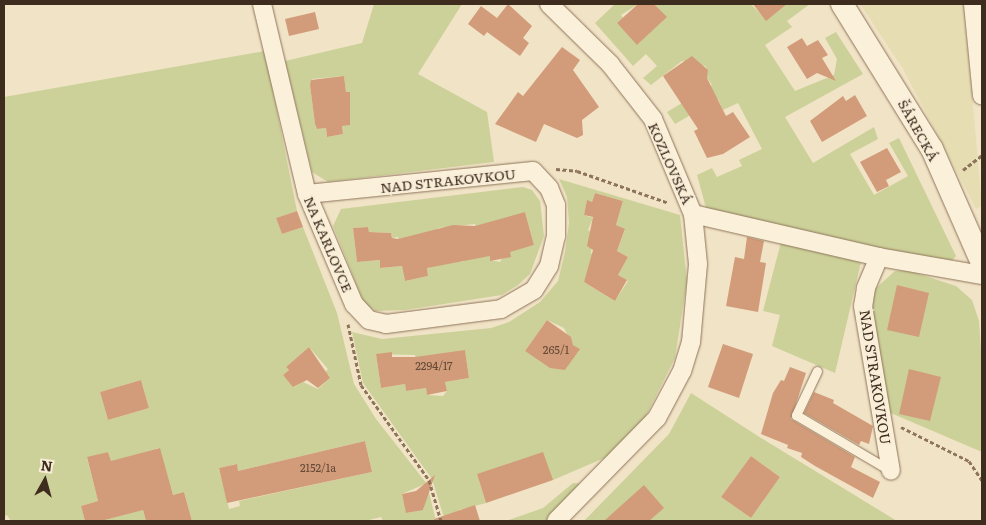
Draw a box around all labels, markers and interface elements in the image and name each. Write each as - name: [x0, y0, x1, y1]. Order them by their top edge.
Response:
- street label: ŠÁRECKÁ: [895, 96, 943, 164]
- street label: KOZLOVSKÁ: [645, 120, 697, 206]
- street label: NAD STRAKOVKOU: [379, 165, 517, 195]
- street label: NA KARLOVCE: [301, 193, 357, 295]
- street label: NAD STRAKOVKOU: [857, 308, 895, 446]
- house number: 265/1: [543, 342, 569, 356]
- house number: 2294/17: [415, 358, 453, 372]
- text: N: [40, 454, 54, 476]
- north arrow: [20, 455, 70, 505]
- house number: 2152/1a: [300, 460, 336, 474]

